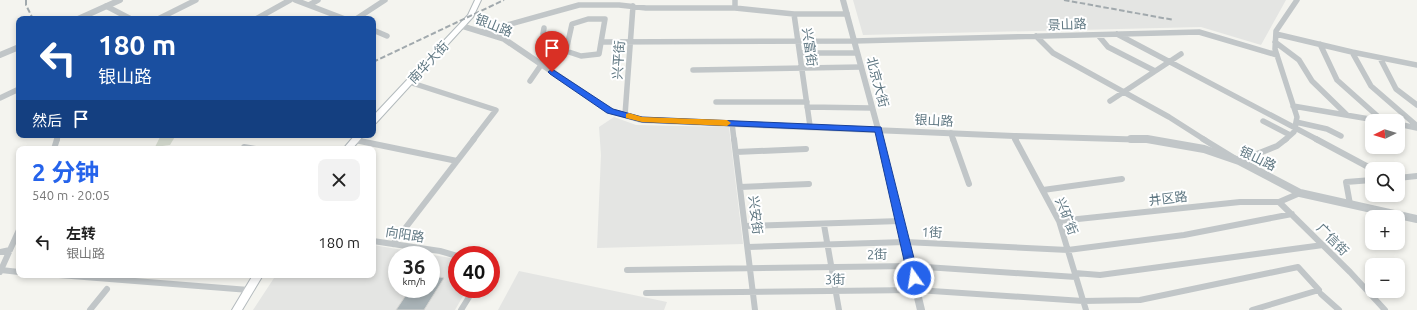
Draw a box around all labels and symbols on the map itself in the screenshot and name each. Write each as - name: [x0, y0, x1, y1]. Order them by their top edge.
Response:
- street label: 银山路: [473, 11, 515, 39]
- street label: 景山路: [1047, 16, 1087, 32]
- street label: 兴富街: [800, 27, 820, 67]
- pin: [535, 31, 569, 72]
- street label: 南华大街: [405, 38, 451, 86]
- street label: 兴平街: [610, 40, 626, 80]
- street label: 北京大街: [865, 55, 891, 109]
- street label: 银山路: [914, 112, 954, 128]
- north arrow: [1365, 114, 1405, 154]
- street label: 银山路: [1237, 143, 1279, 173]
- street label: 井区路: [1148, 189, 1188, 207]
- street label: 兴安街: [747, 195, 765, 235]
- street label: 兴矿街: [1053, 195, 1081, 237]
- street label: 广信街: [1314, 220, 1352, 258]
- street label: 向阳路: [385, 224, 425, 244]
- street label: 1街: [921, 224, 943, 240]
- speed limit sign: 40: [448, 246, 500, 298]
- street label: 2街: [867, 247, 887, 261]
- position arrow: [893, 257, 935, 299]
- street label: 3街: [825, 272, 845, 286]

